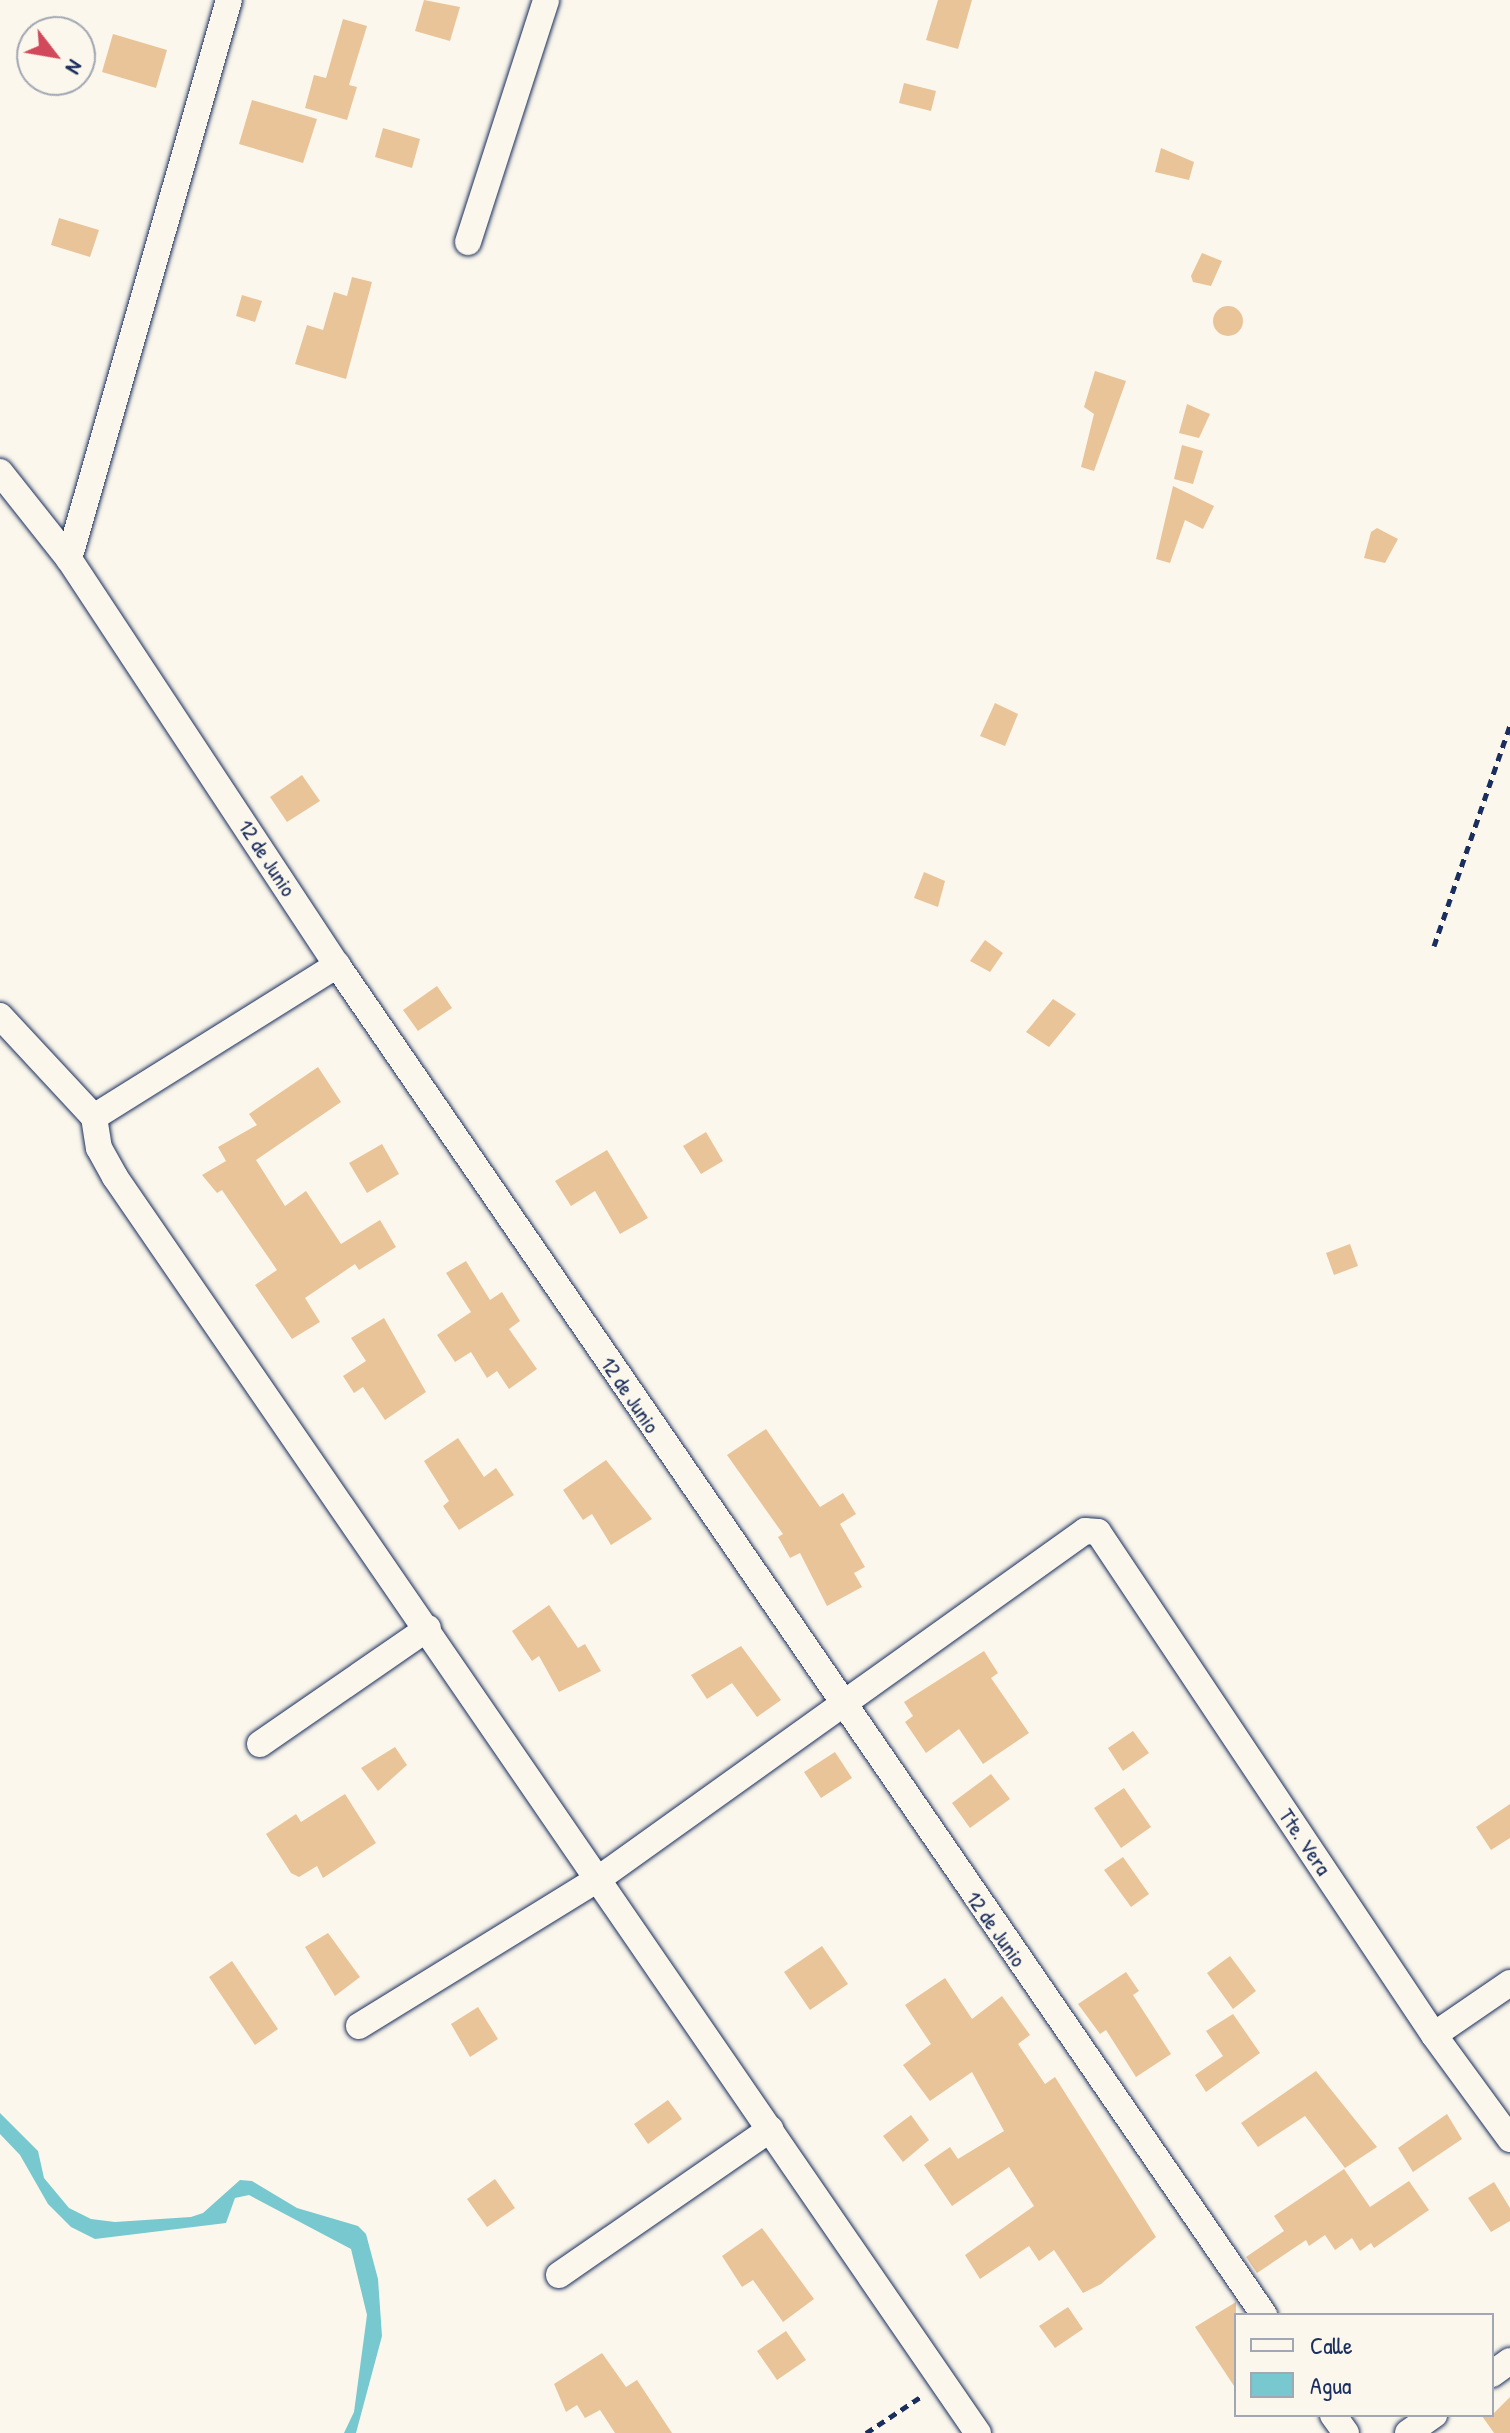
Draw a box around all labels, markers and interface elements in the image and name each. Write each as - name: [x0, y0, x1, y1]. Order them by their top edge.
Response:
- north arrow: [16, 16, 96, 96]
- text: N: [59, 55, 91, 80]
- street label: 12 de Junio: [232, 815, 302, 901]
- street label: 12 de Junio: [595, 1352, 665, 1438]
- street label: Tte. Vera: [1273, 1804, 1337, 1880]
- street label: 12 de Junio: [960, 1886, 1032, 1972]
- legend: [1234, 2313, 1494, 2417]
- text: Calle: [1310, 2329, 1352, 2361]
- text: Agua: [1310, 2369, 1351, 2401]

